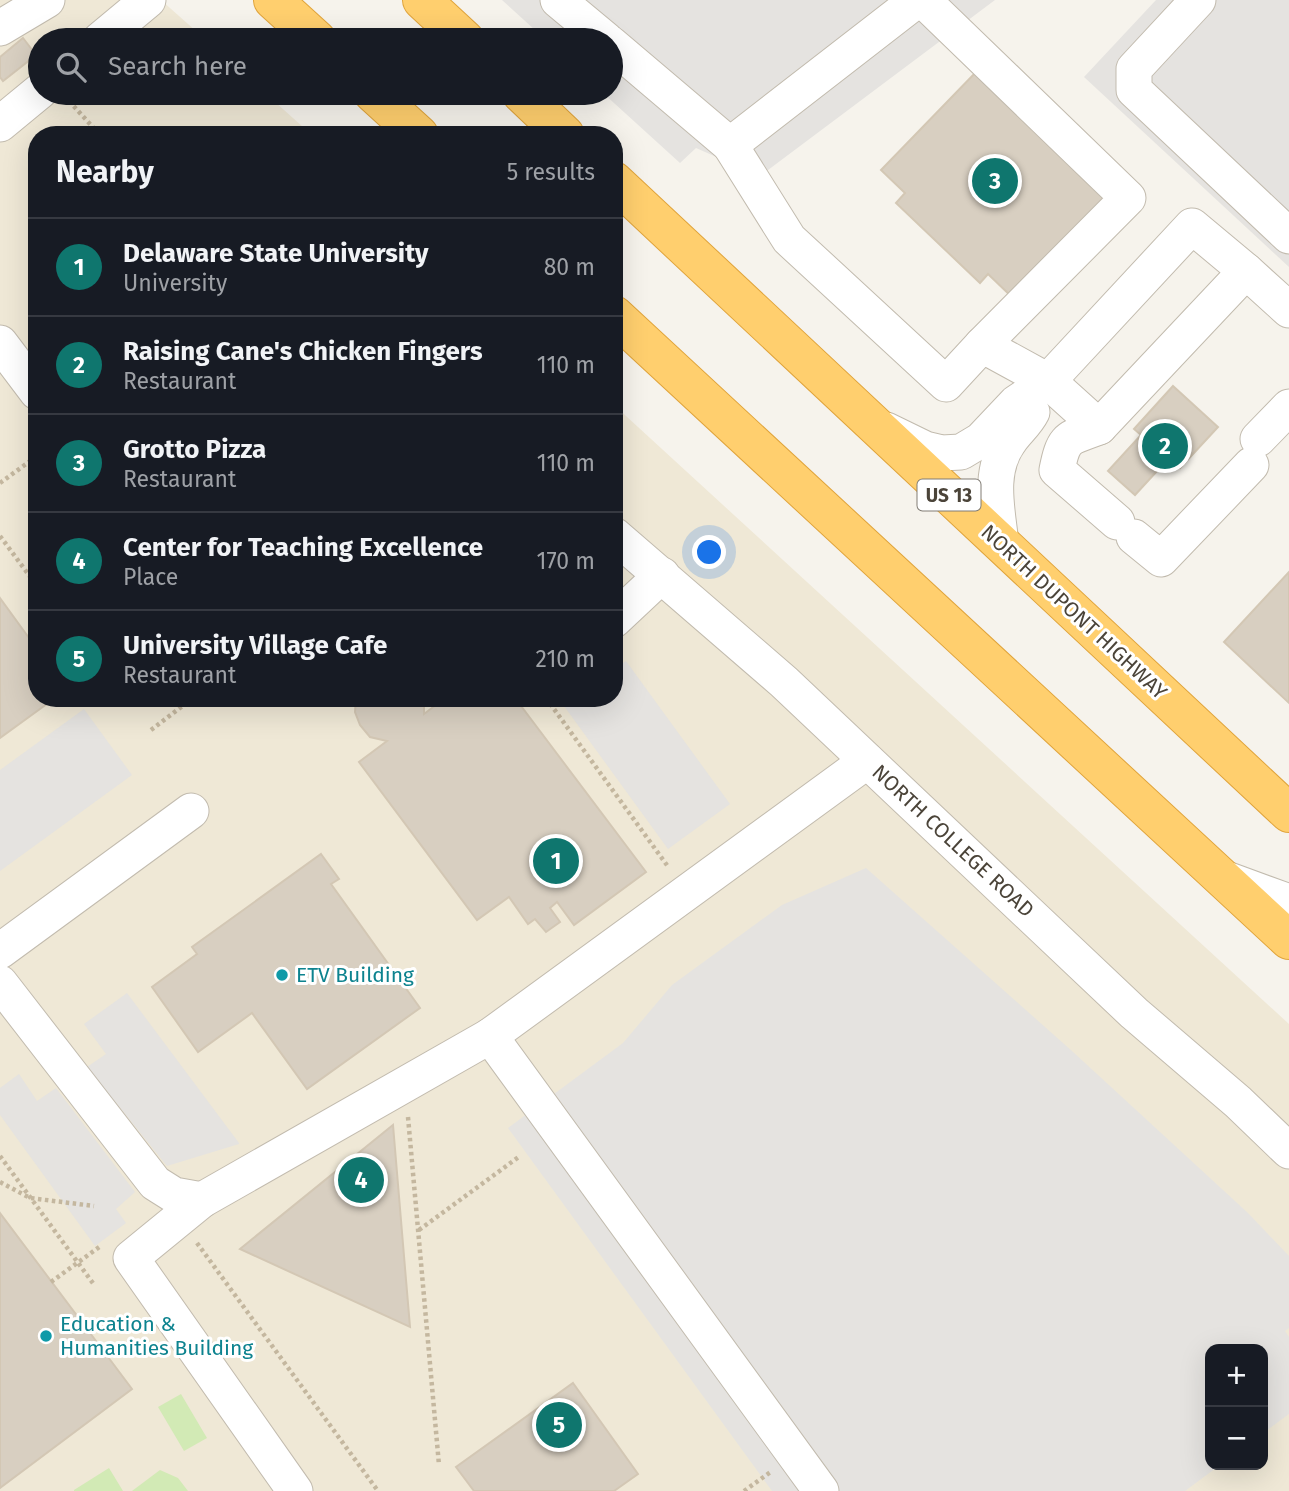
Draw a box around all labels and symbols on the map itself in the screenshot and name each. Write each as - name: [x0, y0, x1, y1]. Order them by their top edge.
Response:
- pin: 3: [972, 155, 1018, 207]
- pin: 2: [1142, 420, 1188, 472]
- road number: US 13: [918, 480, 981, 510]
- street label: NORTH DUPONT HIGHWAY: [976, 519, 1173, 705]
- your location: [692, 535, 726, 569]
- street label: NORTH COLLEGE ROAD: [867, 759, 1039, 923]
- pin: 1: [533, 835, 579, 887]
- place label: ETV Building: [296, 962, 414, 988]
- marker: ETV Building: [274, 967, 290, 983]
- pin: 4: [338, 1154, 384, 1206]
- place label: Education & Humanities Building: [60, 1311, 253, 1361]
- marker: Education & Humanities Building: [38, 1328, 54, 1344]
- pin: 5: [536, 1399, 582, 1451]

